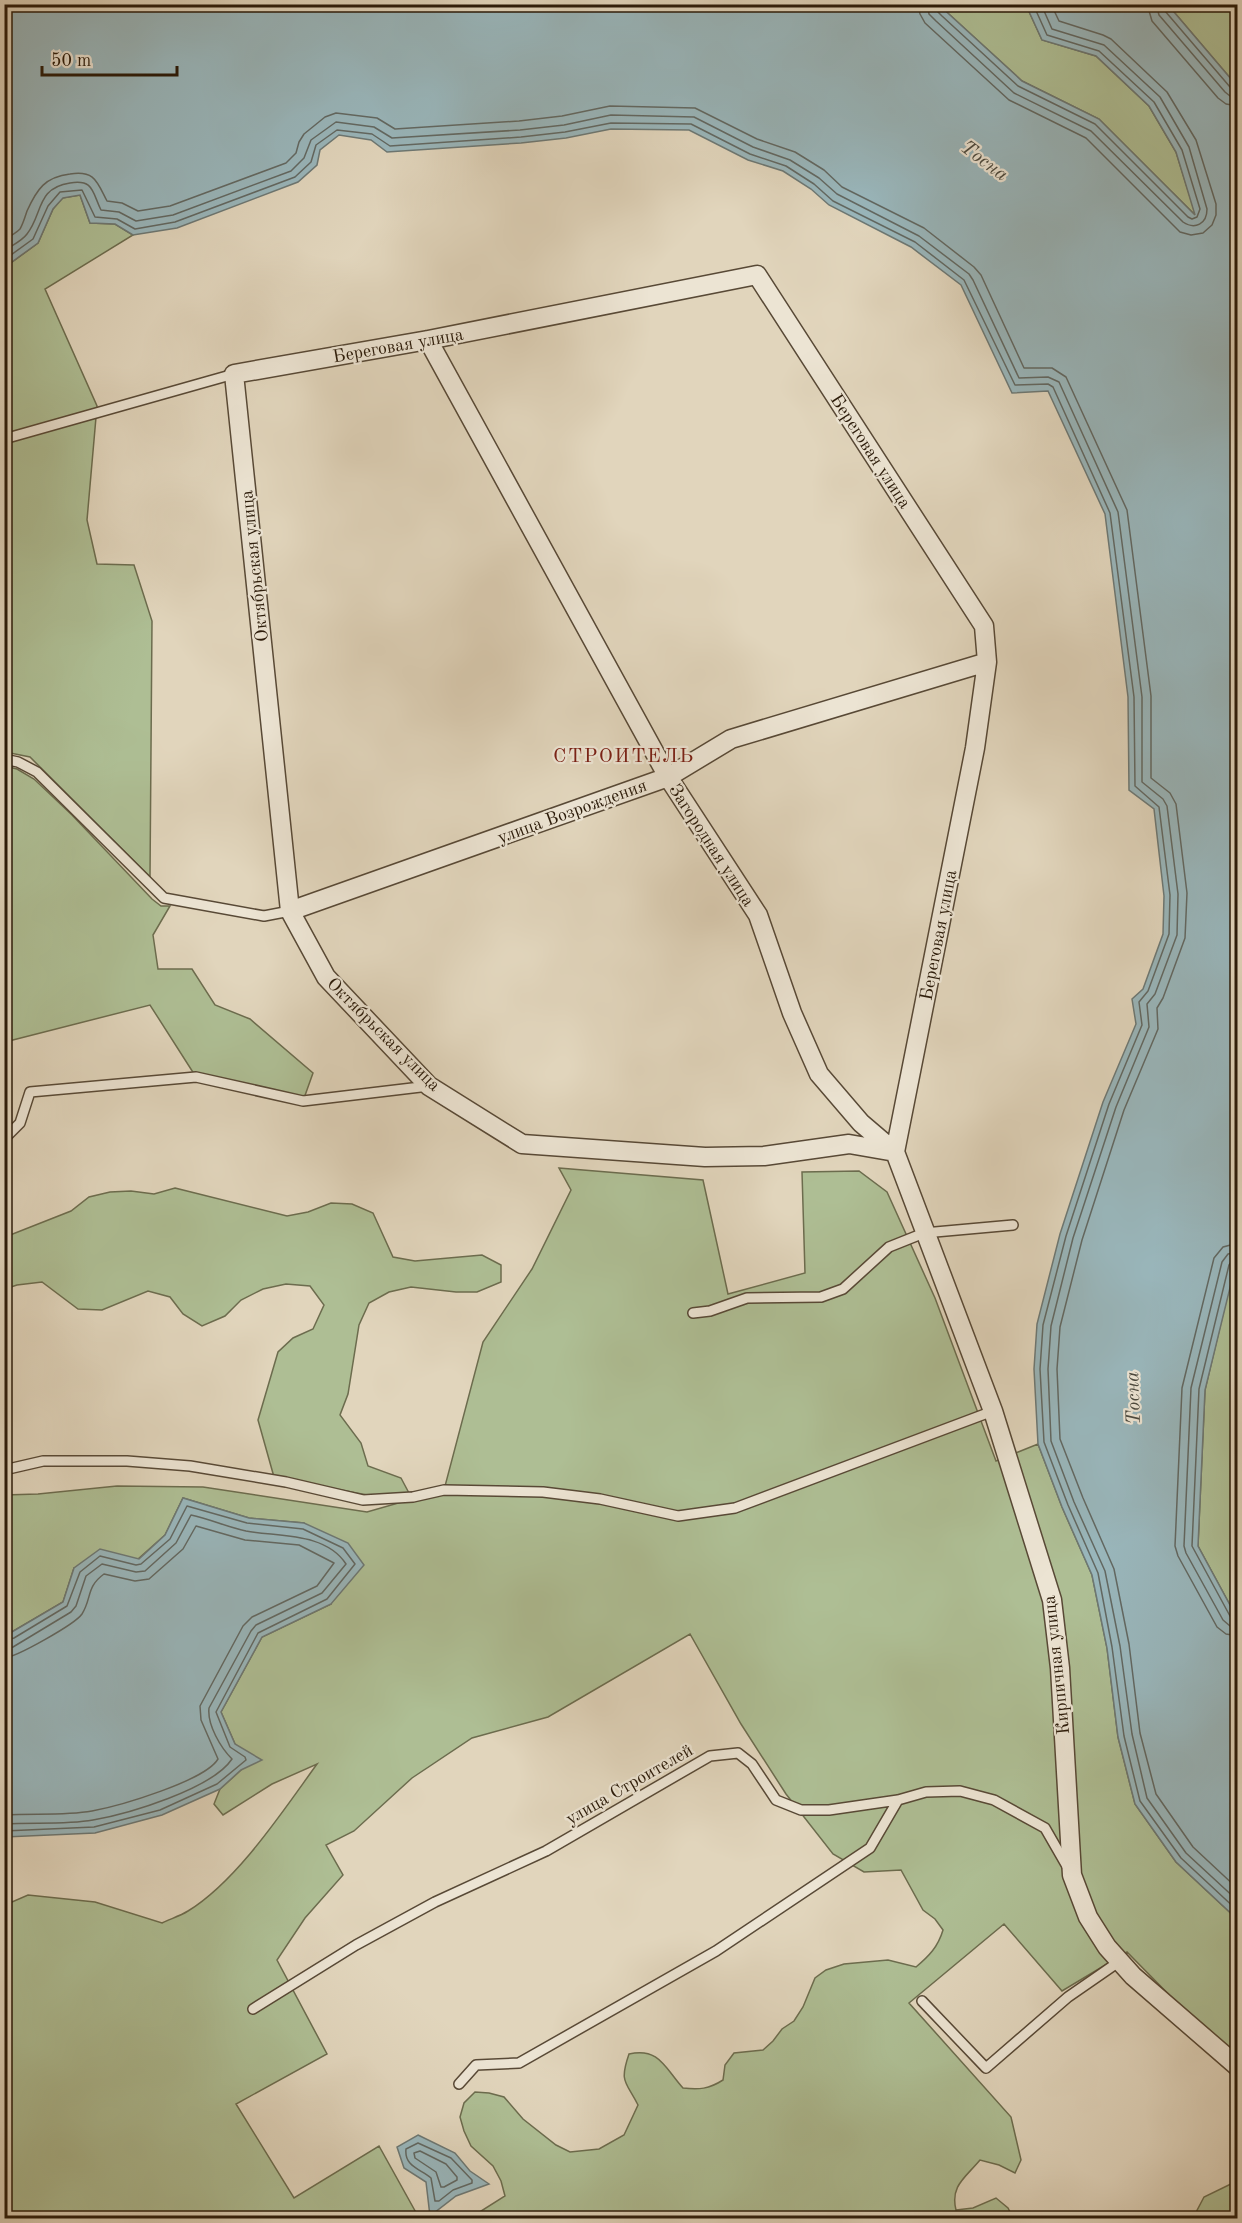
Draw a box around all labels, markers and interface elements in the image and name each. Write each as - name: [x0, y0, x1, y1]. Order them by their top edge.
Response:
- scale bar: [42, 39, 177, 77]
- text: 50 m: [51, 52, 91, 70]
- water label: Тосна: [956, 137, 1011, 186]
- street label: Береговая улица: [331, 326, 465, 366]
- street label: Береговая улица: [827, 391, 914, 512]
- street label: Октябрьская улица: [238, 489, 272, 643]
- district label: СТРОИТЕЛЬ: [553, 747, 695, 767]
- street label: улица Возрождения: [495, 777, 649, 847]
- street label: Загородная улица: [665, 781, 757, 910]
- street label: Береговая улица: [918, 868, 960, 1002]
- street label: Октябрьская улица: [323, 974, 444, 1095]
- water label: Тосна: [1123, 1371, 1145, 1425]
- street label: Кирпичная улица: [1041, 1594, 1073, 1735]
- street label: улица Строителей: [563, 1741, 696, 1829]

